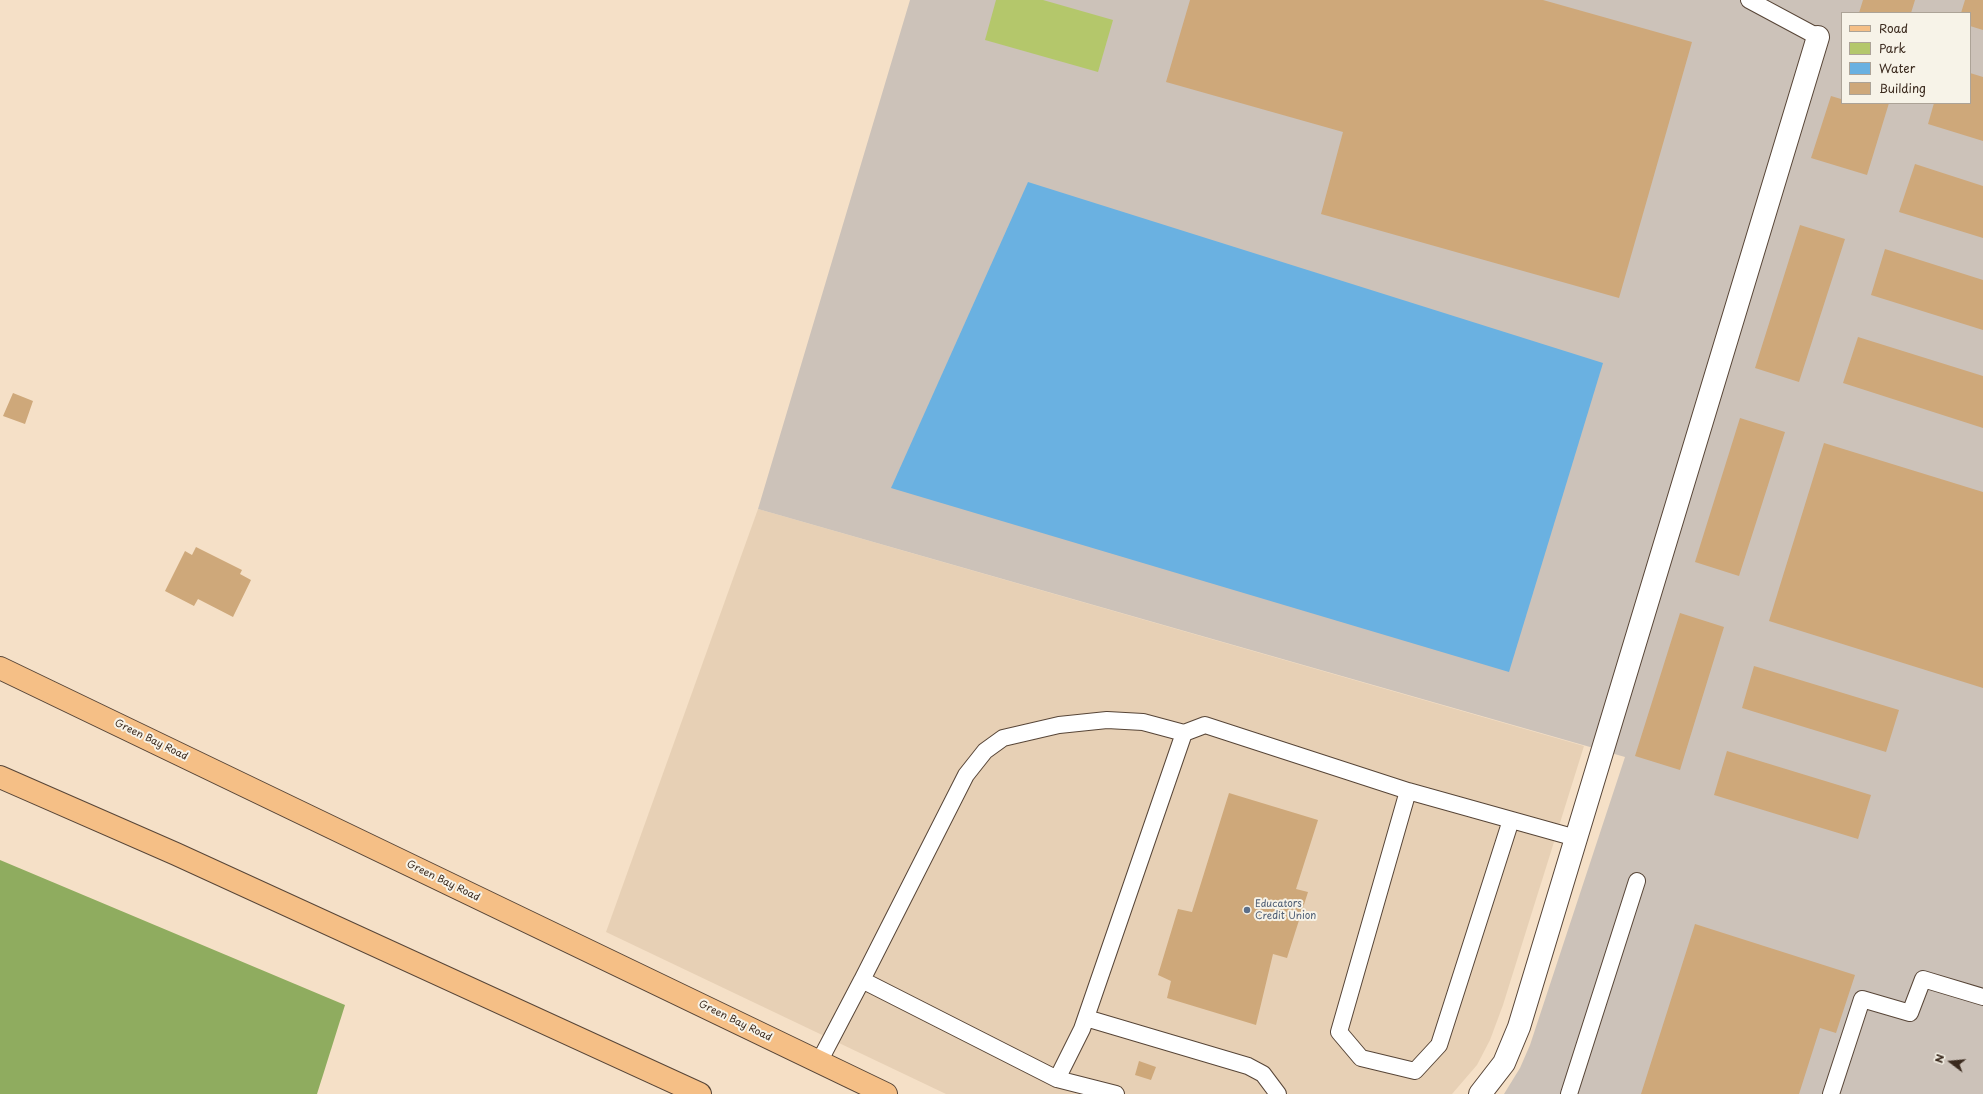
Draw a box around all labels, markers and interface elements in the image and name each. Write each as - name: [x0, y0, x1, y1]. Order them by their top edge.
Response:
- legend: [1841, 12, 1971, 104]
- text: Road: [1879, 19, 1908, 37]
- text: Park: [1879, 39, 1906, 57]
- text: Water: [1879, 59, 1915, 77]
- text: Building: [1879, 79, 1926, 97]
- street label: Green Bay Road: [113, 717, 189, 763]
- street label: Green Bay Road: [405, 858, 481, 904]
- place label: Educators Credit Union: [1255, 898, 1316, 922]
- marker: Educators Credit Union: [1242, 905, 1252, 915]
- street label: Green Bay Road: [697, 998, 773, 1044]
- north arrow: [1931, 1042, 1971, 1082]
- text: N: [1930, 1052, 1948, 1065]

